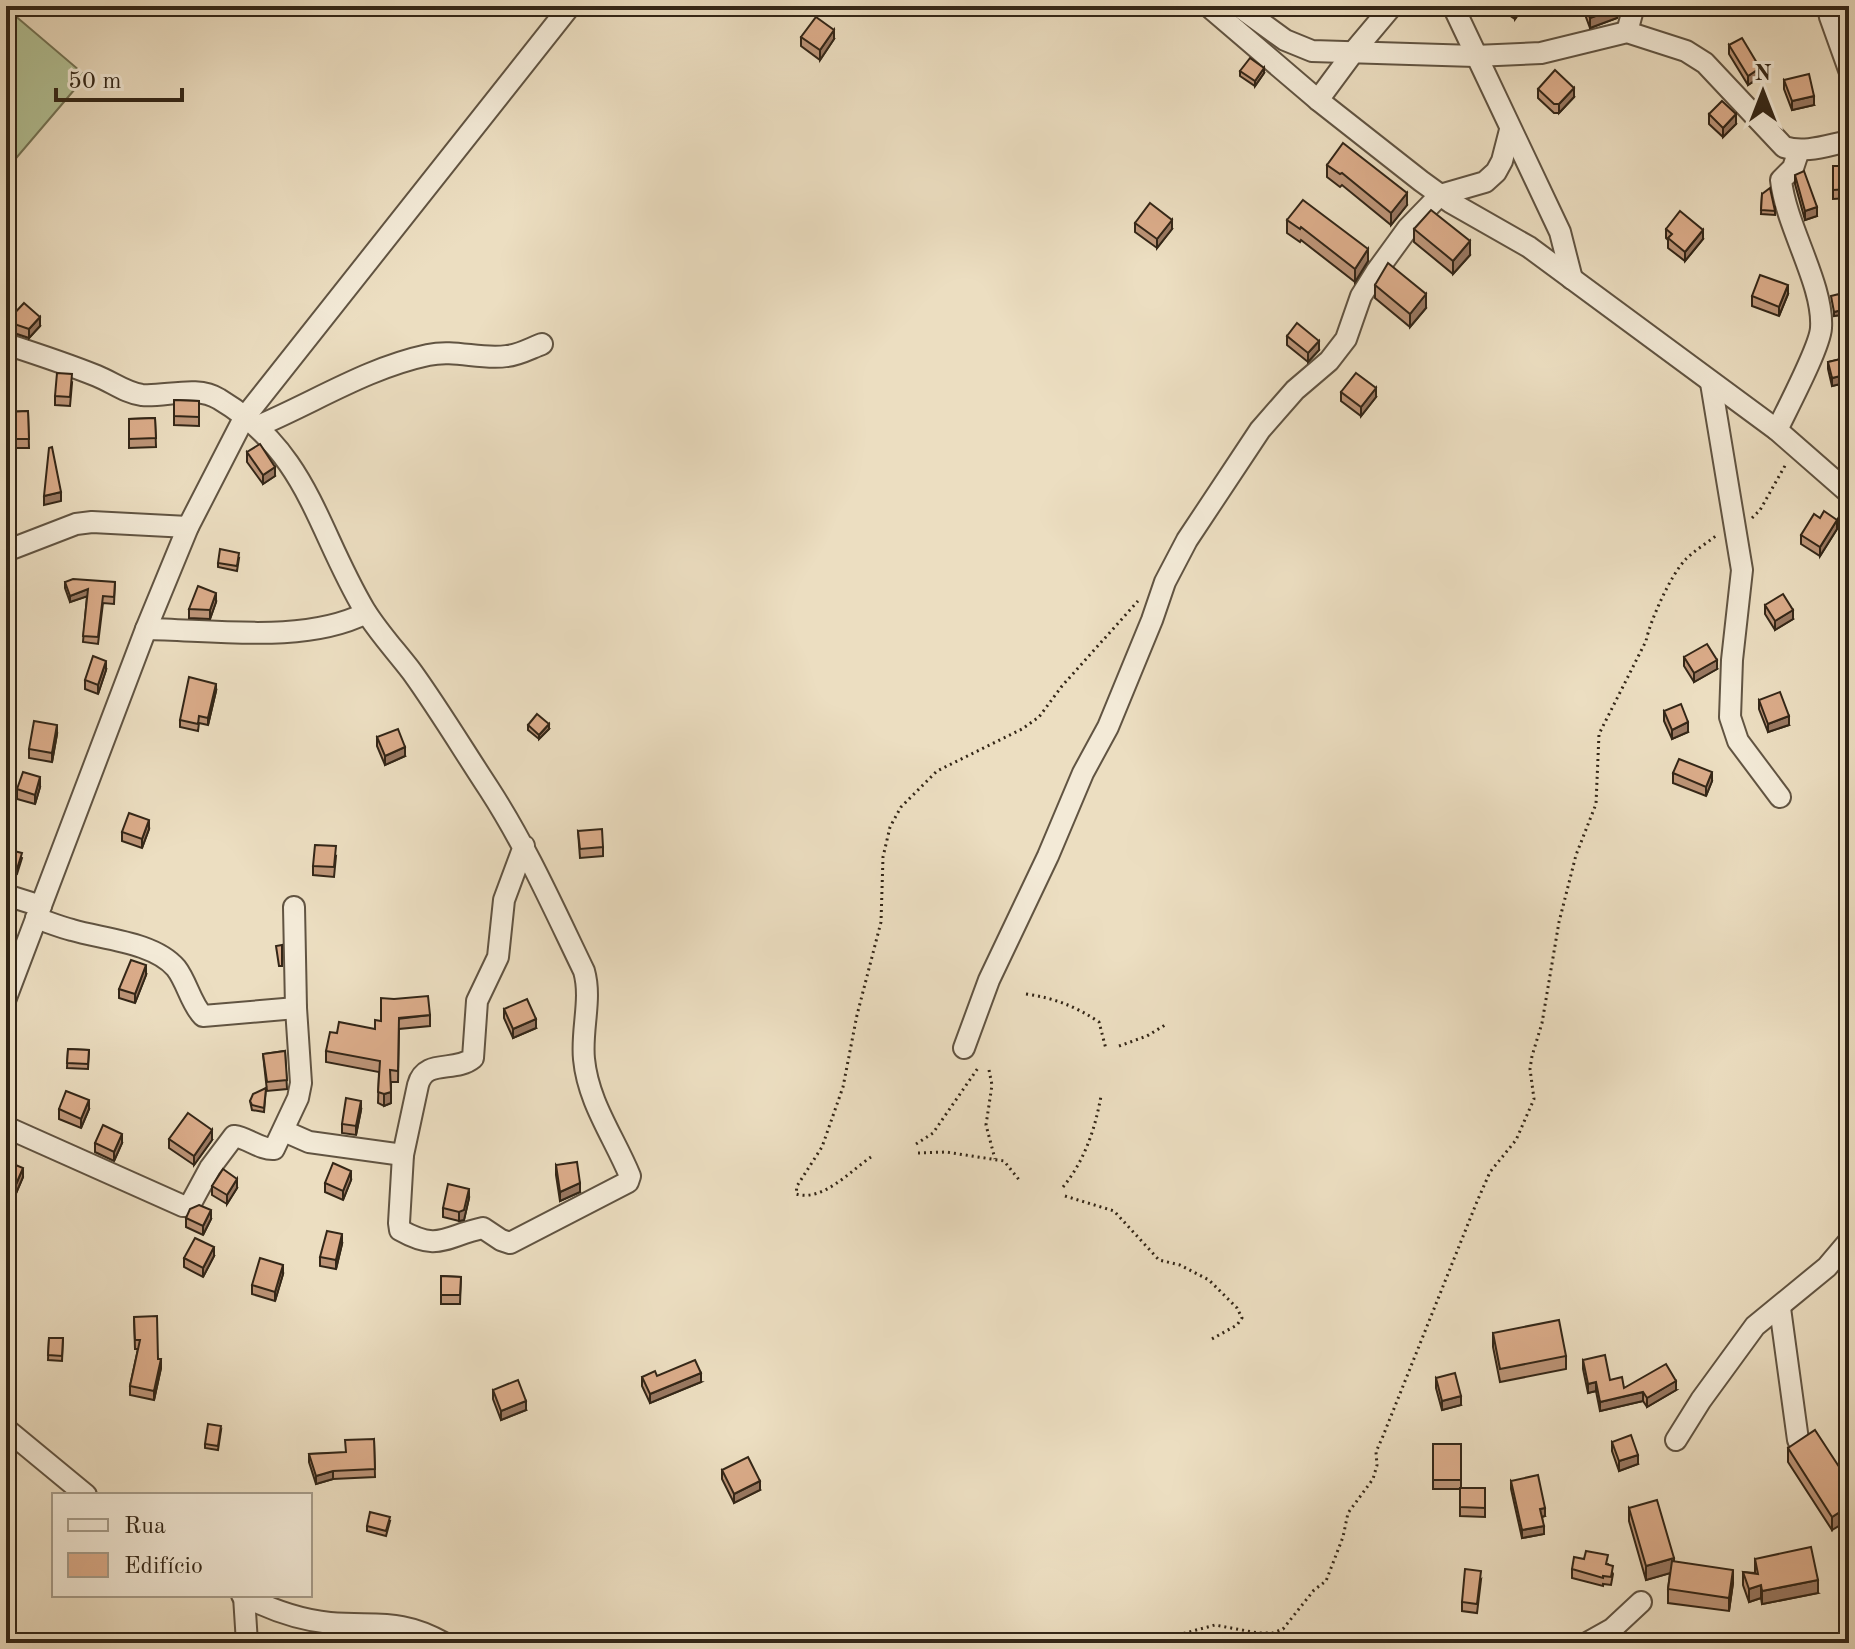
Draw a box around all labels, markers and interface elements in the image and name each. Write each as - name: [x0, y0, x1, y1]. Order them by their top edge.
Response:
- scale bar: [56, 52, 182, 102]
- north arrow: [1723, 52, 1803, 132]
- text: N: [1755, 63, 1772, 85]
- text: 50 m: [68, 70, 122, 94]
- legend: [52, 1493, 312, 1597]
- text: Rua: [124, 1515, 166, 1539]
- text: Edifício: [124, 1555, 203, 1579]

